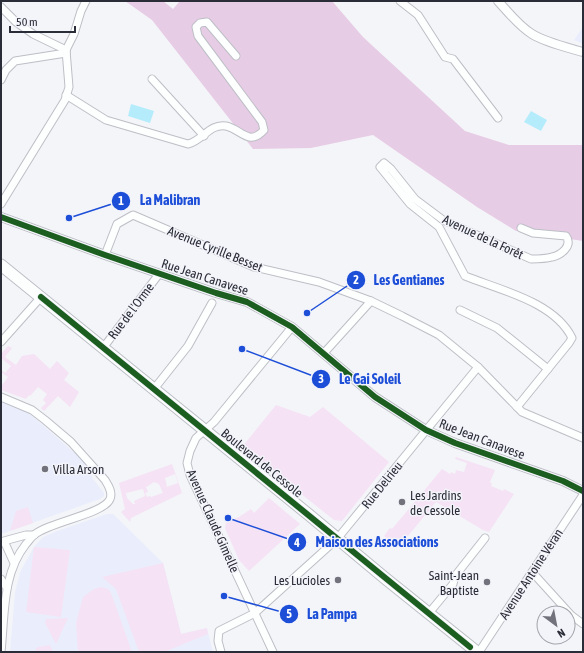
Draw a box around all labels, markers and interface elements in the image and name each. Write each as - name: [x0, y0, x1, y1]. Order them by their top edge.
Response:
- scale bar: [10, 8, 75, 34]
- text: 50 m: [16, 15, 38, 29]
- callout: La Malibran: [111, 188, 208, 214]
- text: La Malibran: [140, 192, 200, 208]
- text: 1: [118, 194, 124, 208]
- street label: Avenue de la Forêt: [440, 212, 526, 262]
- street label: Avenue Cyrille Besset: [165, 223, 265, 275]
- street label: Rue Jean Canavese: [160, 256, 250, 298]
- callout: Les Gentianes: [346, 267, 453, 293]
- text: Les Gentianes: [373, 272, 445, 288]
- text: 2: [353, 273, 359, 287]
- street label: Rue de l'Orme: [105, 280, 157, 342]
- callout: Le Gai Soleil: [311, 366, 410, 392]
- text: Le Gai Soleil: [339, 371, 401, 387]
- text: 3: [318, 372, 324, 386]
- street label: Rue Jean Canavese: [437, 416, 527, 462]
- street label: Boulevard de Cessole: [218, 425, 306, 501]
- street label: Rue Delrieu: [359, 458, 405, 512]
- place label: Villa Arson: [53, 462, 104, 477]
- marker: Villa Arson: [40, 464, 50, 474]
- street label: Avenue Claude Gimelle: [184, 467, 242, 575]
- place label: Les Jardins de Cessole: [410, 488, 462, 518]
- marker: Les Jardins de Cessole: [397, 497, 407, 507]
- street label: Avenue Antoine Véran: [496, 526, 566, 622]
- callout: Maison des Associations: [287, 529, 446, 555]
- text: Maison des Associations: [316, 534, 439, 550]
- text: 4: [293, 536, 300, 550]
- place label: Saint-Jean Baptiste: [429, 568, 479, 598]
- place label: Les Lucioles: [274, 573, 330, 588]
- marker: Les Lucioles: [333, 575, 343, 585]
- marker: Saint-Jean Baptiste: [482, 577, 492, 587]
- callout: La Pampa: [279, 601, 365, 627]
- north arrow: [536, 605, 576, 645]
- text: La Pampa: [307, 606, 358, 622]
- text: 5: [286, 607, 292, 621]
- text: N: [555, 627, 567, 640]

